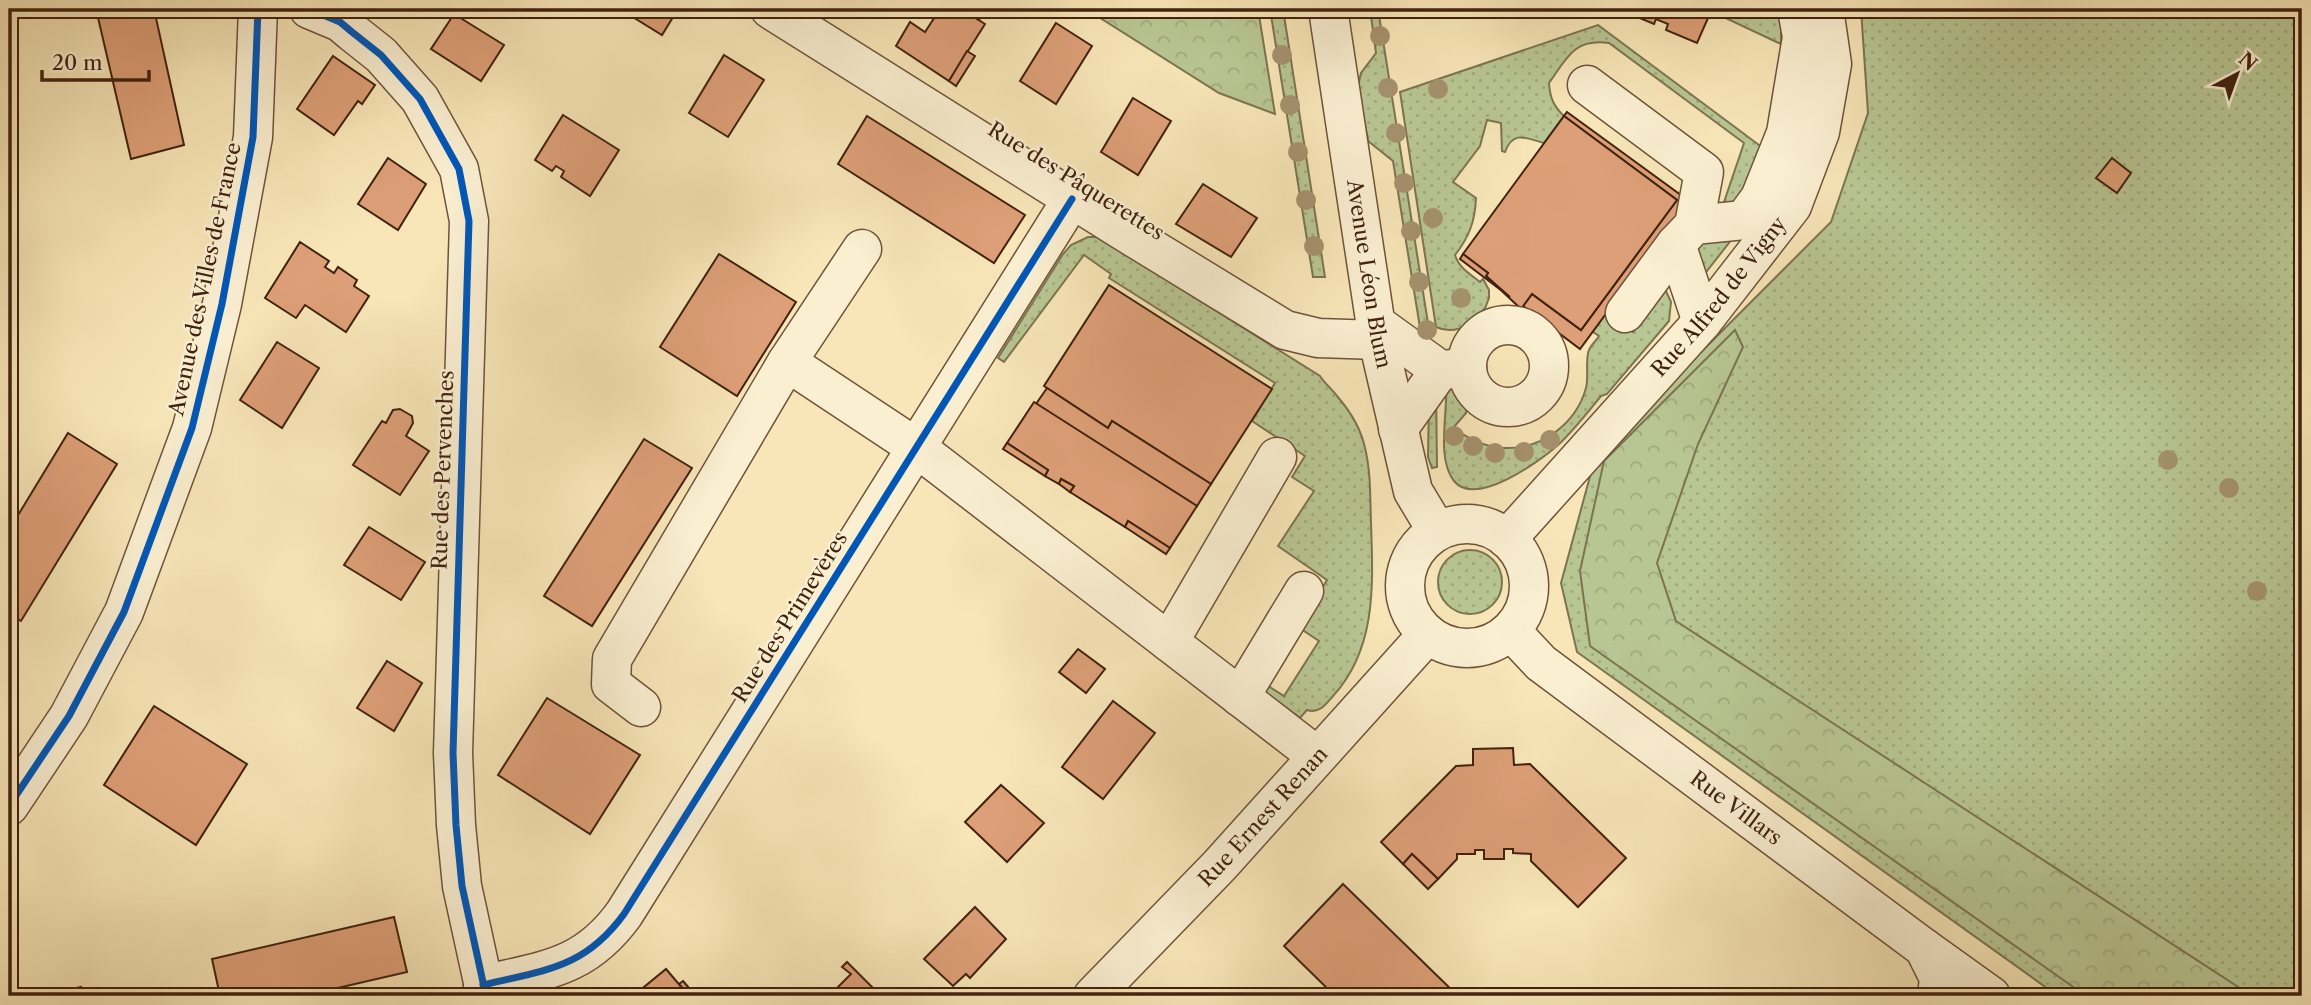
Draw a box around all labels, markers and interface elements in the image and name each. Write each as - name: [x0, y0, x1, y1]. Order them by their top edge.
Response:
- scale bar: [42, 38, 149, 82]
- north arrow: [2202, 38, 2272, 108]
- text: N: [2234, 47, 2262, 76]
- text: 20 m: [52, 50, 103, 75]
- street label: Rue des Pâquerettes: [984, 116, 1169, 245]
- street label: Avenue des Villes de France: [163, 140, 246, 419]
- street label: Avenue Léon Blum: [1342, 177, 1397, 371]
- street label: Rue Alfred de Vigny: [1646, 211, 1791, 382]
- street label: Rue des Pervenches: [427, 370, 458, 570]
- street label: Rue des Primevères: [727, 527, 852, 707]
- street label: Rue Ernest Renan: [1193, 741, 1332, 892]
- street label: Rue Villars: [1686, 765, 1787, 850]

